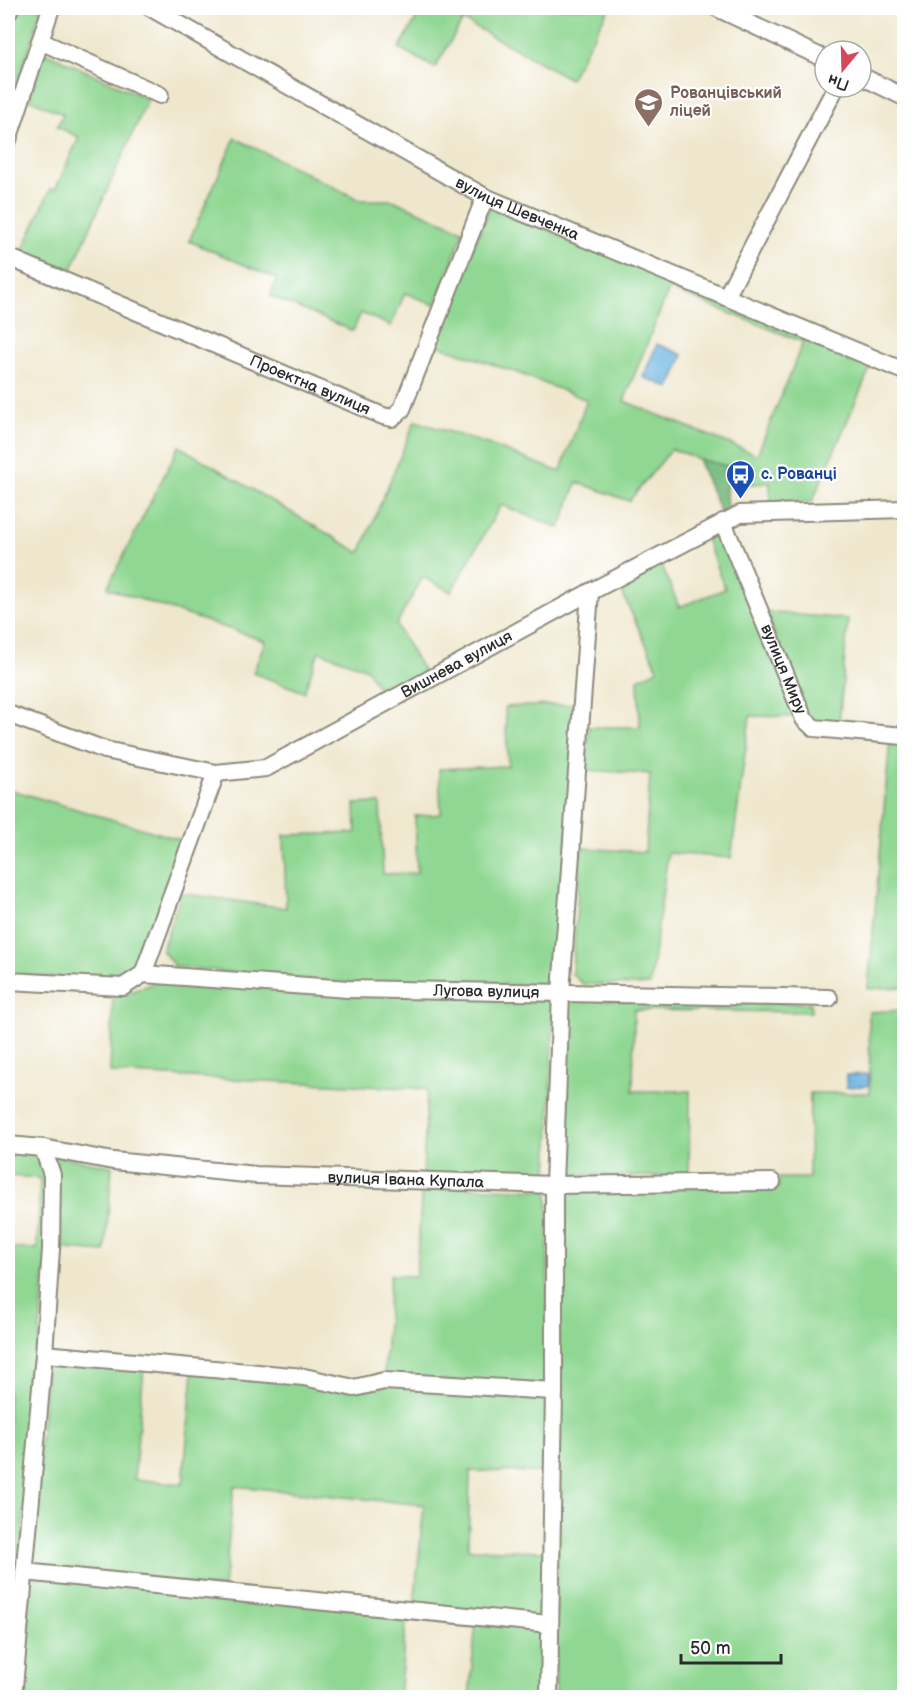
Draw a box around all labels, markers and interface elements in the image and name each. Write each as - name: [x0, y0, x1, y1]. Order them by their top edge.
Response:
- north arrow: [813, 39, 873, 99]
- text: Пн: [825, 69, 852, 94]
- place label: Рованцівський ліцей: [669, 84, 782, 121]
- school or university icon: Рованцівський ліцей: [633, 86, 665, 128]
- street label: вулиця Шевченка: [452, 173, 582, 245]
- street label: Проектна вулиця: [247, 351, 373, 419]
- bus stop icon: с. Рованці: [724, 458, 756, 500]
- place label: с. Рованці: [761, 465, 837, 484]
- street label: вулиця Миру: [757, 621, 811, 717]
- street label: Вишнева вулиця: [398, 627, 516, 702]
- street label: Лугова вулиця: [432, 981, 540, 1002]
- street label: вулиця Івана Купала: [327, 1168, 485, 1192]
- scale bar: [681, 1627, 782, 1665]
- text: 50 m: [690, 1638, 731, 1659]

